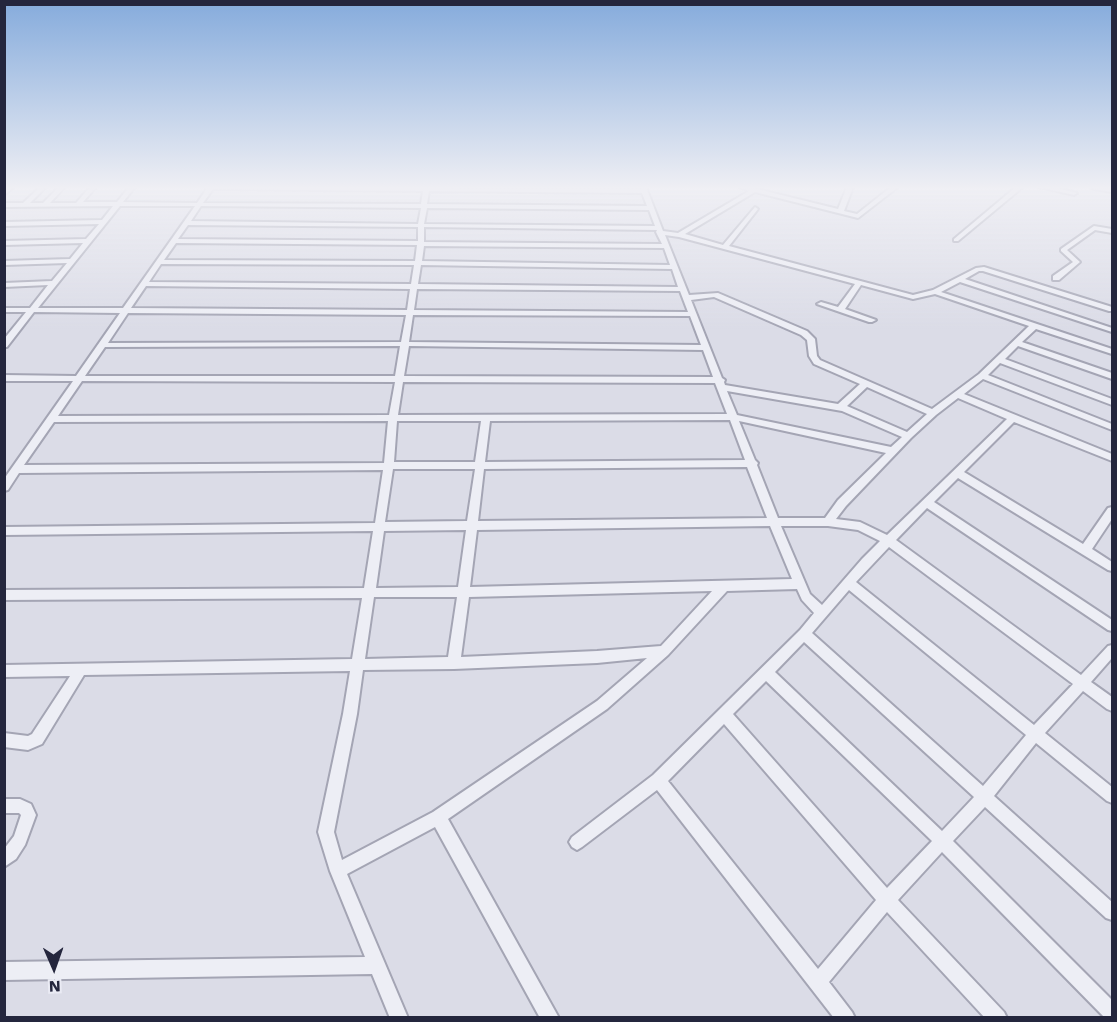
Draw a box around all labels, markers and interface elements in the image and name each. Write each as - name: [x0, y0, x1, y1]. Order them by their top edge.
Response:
- north arrow: [24, 938, 84, 998]
- text: N: [48, 977, 61, 996]

